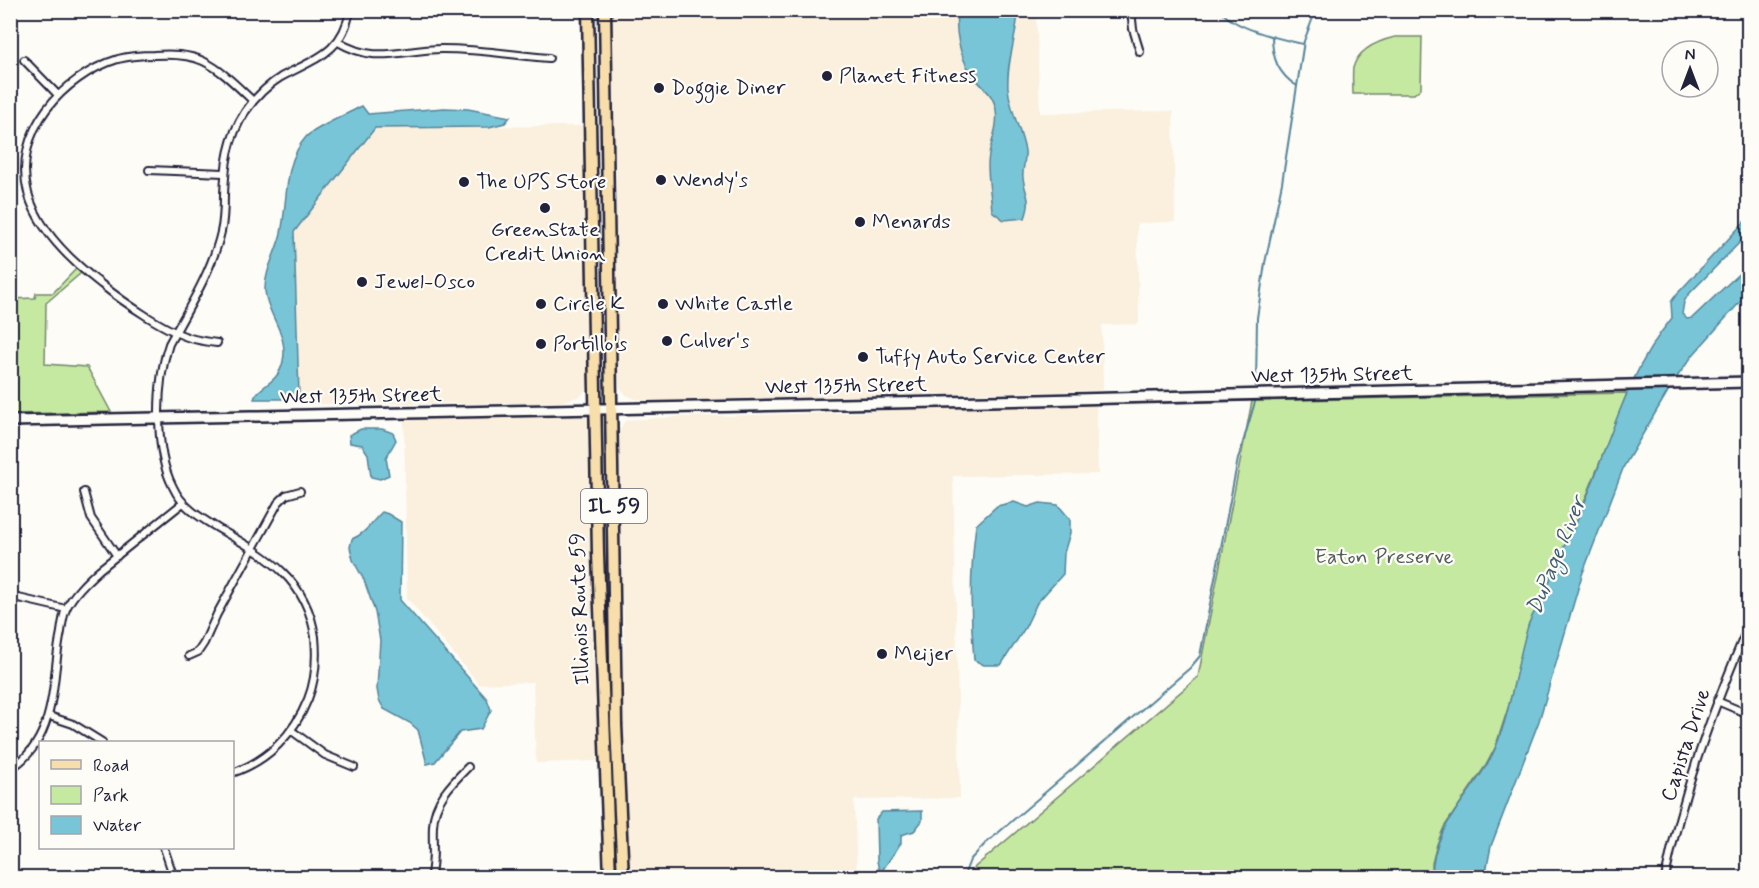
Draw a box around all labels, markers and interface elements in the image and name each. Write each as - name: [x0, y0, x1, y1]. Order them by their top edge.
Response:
- north arrow: [1660, 39, 1720, 99]
- text: N: [1685, 45, 1695, 66]
- place label: Planet Fitness: [839, 62, 977, 90]
- marker: Planet Fitness: [820, 69, 834, 83]
- place label: Doggie Diner: [671, 74, 786, 104]
- marker: Doggie Diner: [652, 81, 666, 95]
- place label: Wendy's: [673, 166, 748, 194]
- place label: The UPS Store: [476, 168, 606, 196]
- marker: Wendy's: [654, 173, 668, 187]
- marker: The UPS Store: [457, 175, 471, 189]
- marker: GreenState Credit Union: [538, 201, 552, 215]
- place label: Menards: [872, 208, 951, 236]
- marker: Menards: [853, 215, 867, 229]
- place label: GreenState Credit Union: [485, 216, 606, 268]
- place label: Jewel-Osco: [374, 268, 475, 296]
- marker: Jewel-Osco: [355, 275, 369, 289]
- place label: Circle K: [553, 290, 625, 318]
- place label: White Castle: [675, 290, 793, 318]
- marker: Circle K: [534, 297, 548, 311]
- marker: White Castle: [656, 297, 670, 311]
- place label: Culver's: [679, 327, 749, 355]
- place label: Portillo's: [553, 330, 627, 358]
- marker: Culver's: [660, 334, 674, 348]
- marker: Portillo's: [534, 337, 548, 351]
- place label: Tuffy Auto Service Center: [875, 343, 1105, 371]
- marker: Tuffy Auto Service Center: [856, 350, 870, 364]
- street label: West 135th Street: [1251, 360, 1414, 390]
- street label: West 135th Street: [765, 371, 928, 401]
- street label: West 135th Street: [280, 381, 443, 411]
- road number: IL 59: [581, 489, 647, 523]
- water label: DuPage River: [1521, 490, 1596, 620]
- street label: Illinois Route 59: [563, 532, 597, 686]
- park label: Eaton Preserve: [1315, 543, 1453, 571]
- place label: Meijer: [894, 640, 953, 668]
- marker: Meijer: [875, 647, 889, 661]
- street label: Capista Drive: [1655, 685, 1717, 805]
- legend: [39, 741, 234, 849]
- text: Road: [93, 754, 129, 778]
- text: Park: [93, 784, 129, 808]
- text: Water: [93, 814, 142, 838]

